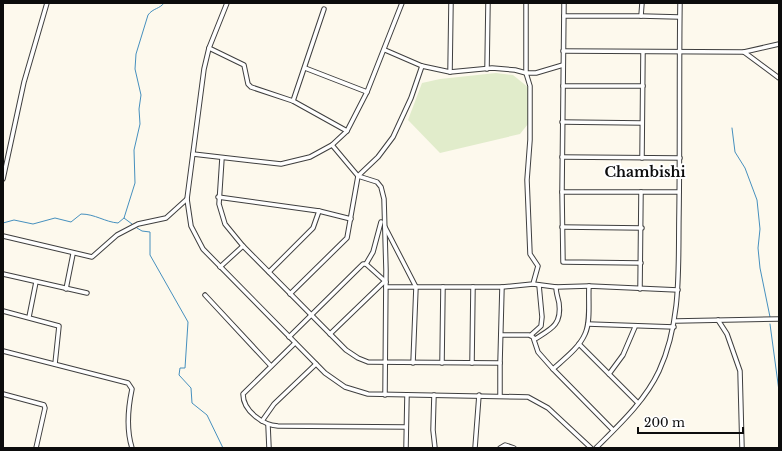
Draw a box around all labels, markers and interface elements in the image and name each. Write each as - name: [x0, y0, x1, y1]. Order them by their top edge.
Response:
- district label: Chambishi: [604, 163, 686, 181]
- scale bar: [638, 409, 743, 435]
- text: 200 m: [644, 415, 685, 430]

